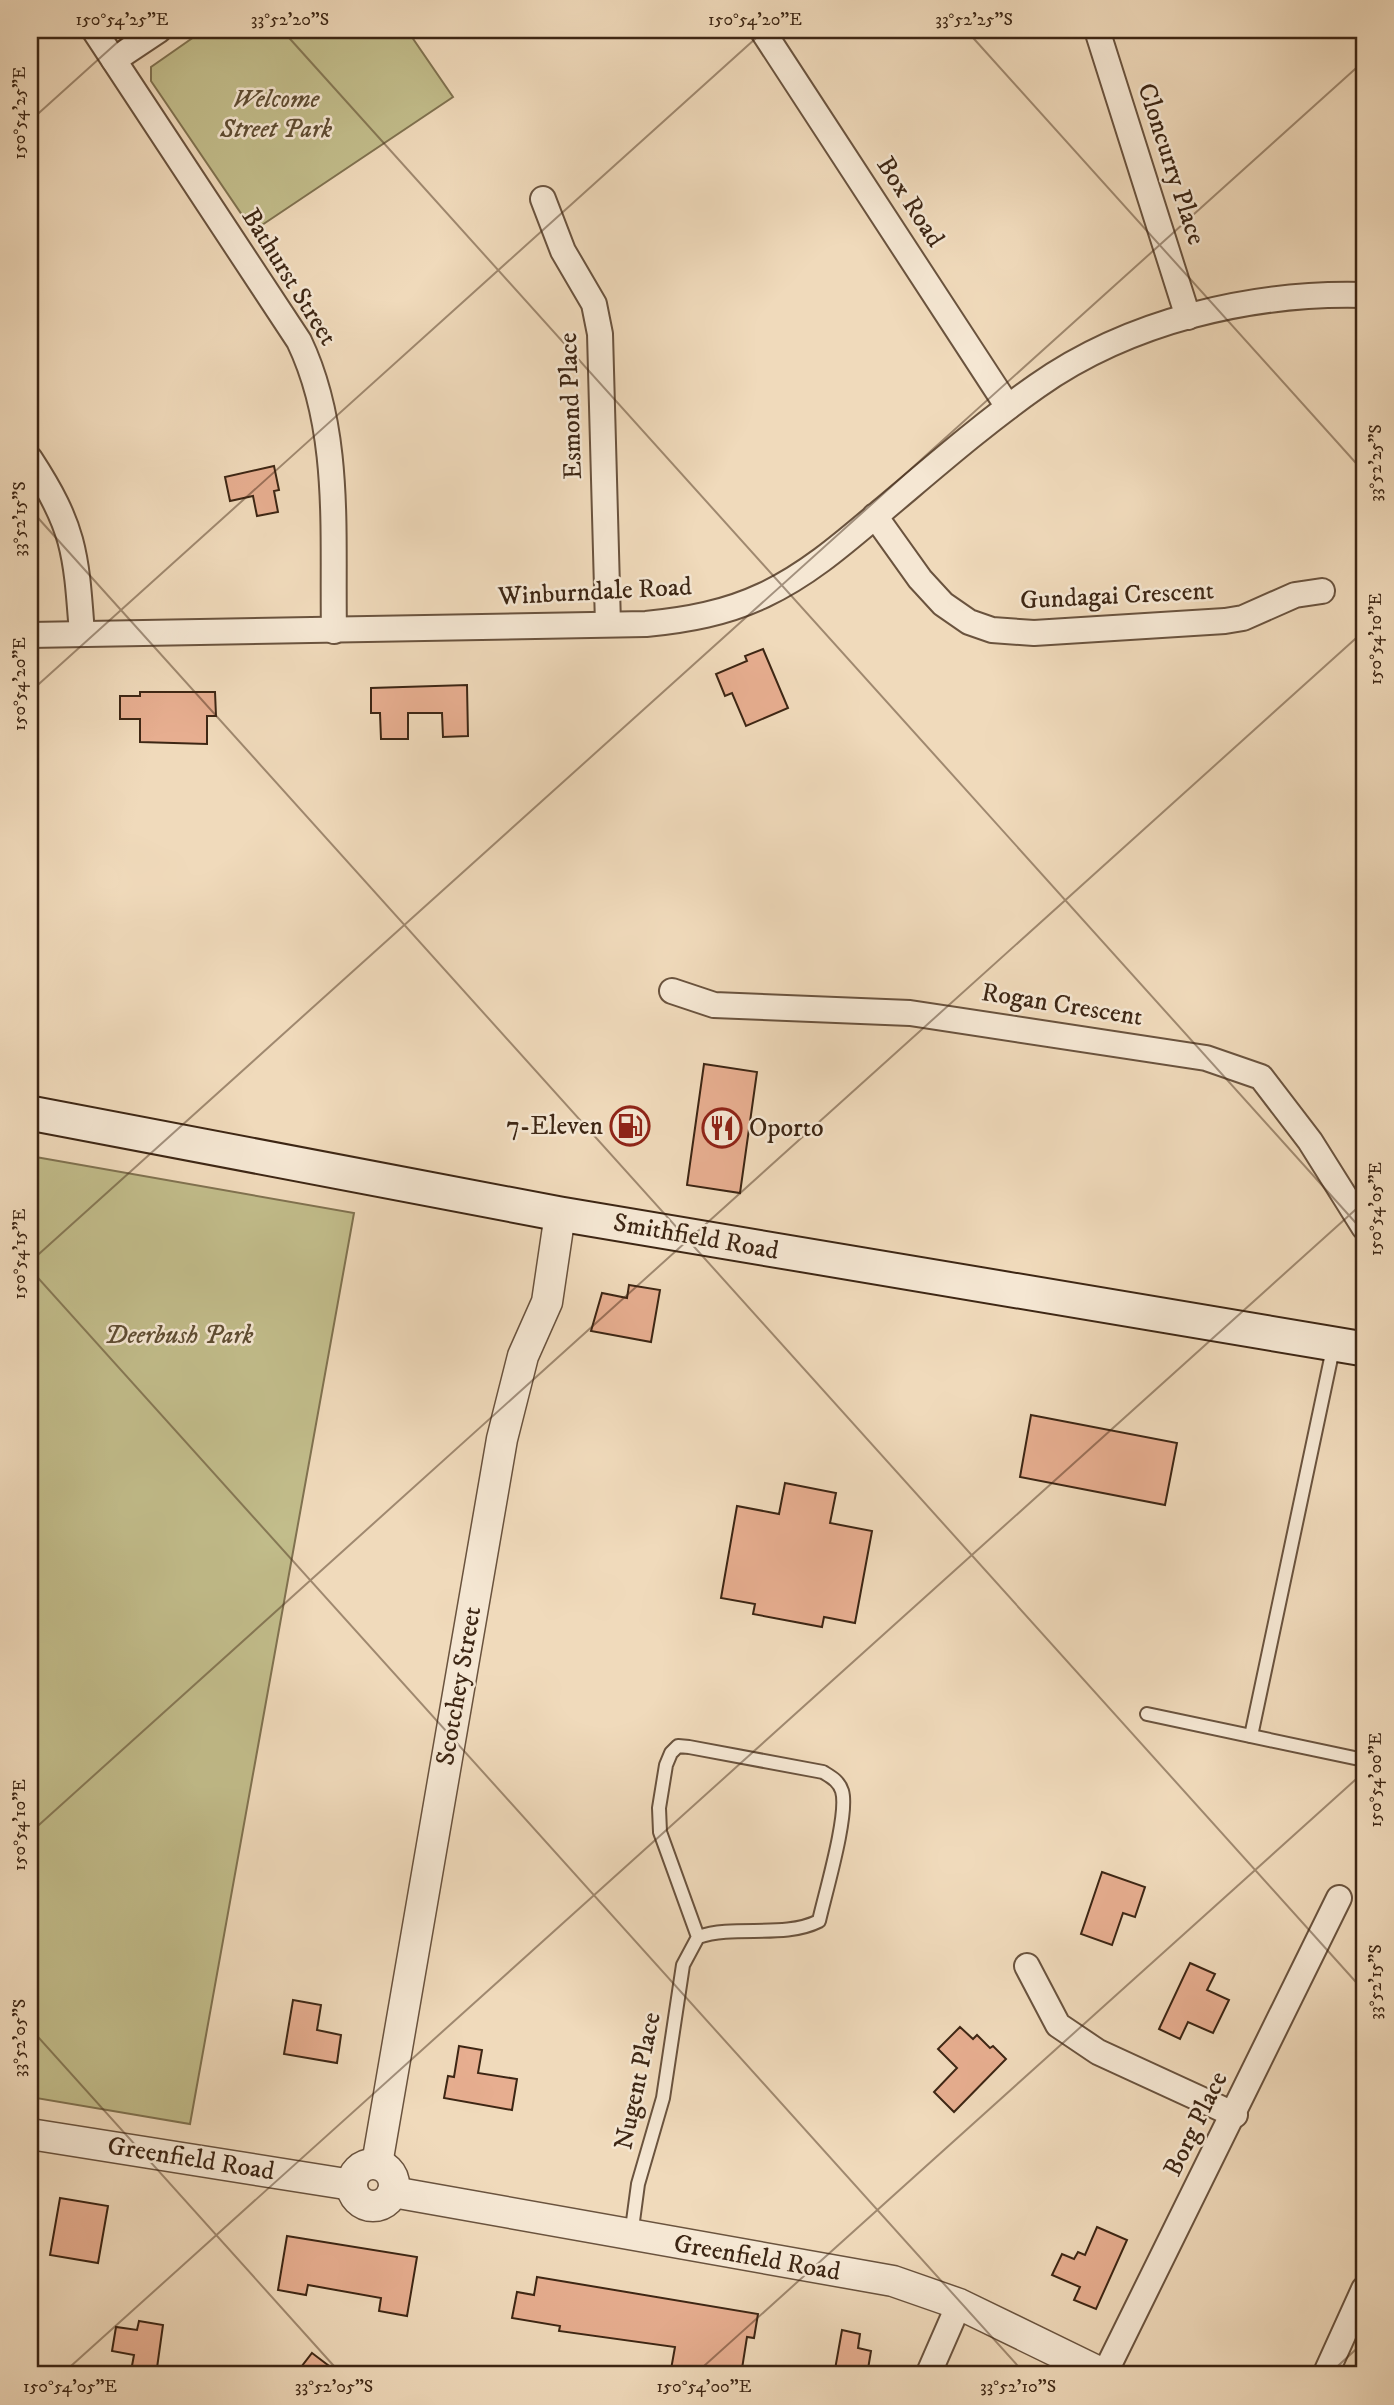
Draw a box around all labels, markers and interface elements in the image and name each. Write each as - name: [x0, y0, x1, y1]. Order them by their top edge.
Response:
- text: 150°54'25"E: [75, 9, 169, 31]
- text: 33°52'20"S: [251, 9, 329, 31]
- text: 150°54'20"E: [708, 9, 802, 31]
- text: 33°52'25"S: [935, 9, 1013, 31]
- text: 150°54'25"E: [9, 66, 31, 160]
- street label: Cloncurry Place: [1129, 79, 1213, 249]
- park label: Welcome Street Park: [219, 83, 332, 146]
- street label: Box Road: [869, 151, 951, 253]
- street label: Bathurst Street: [234, 202, 344, 352]
- street label: Esmond Place: [552, 332, 590, 480]
- text: 33°52'25"S: [1365, 424, 1387, 502]
- text: 33°52'15"S: [9, 481, 31, 557]
- street label: Winburndale Road: [496, 570, 693, 614]
- street label: Gundagai Crescent: [1019, 574, 1215, 618]
- text: 150°54'10"E: [1365, 593, 1387, 685]
- text: 150°54'20"E: [9, 637, 31, 731]
- street label: Rogan Crescent: [979, 976, 1145, 1034]
- fuel station icon: 7-Eleven: [609, 1105, 651, 1147]
- restaurant icon: Oporto: [701, 1107, 743, 1149]
- place label: 7-Eleven: [506, 1110, 603, 1143]
- place label: Oporto: [749, 1112, 824, 1145]
- text: 150°54'05"E: [1365, 1162, 1387, 1256]
- street label: Smithfield Road: [611, 1206, 781, 1268]
- text: 150°54'15"E: [9, 1208, 31, 1299]
- park label: Deerbush Park: [105, 1319, 254, 1352]
- street label: Scotchey Street: [429, 1604, 489, 1768]
- text: 150°54'00"E: [1365, 1732, 1387, 1827]
- text: 150°54'10"E: [9, 1779, 31, 1871]
- text: 33°52'15"S: [1365, 1944, 1387, 2020]
- text: 33°52'05"S: [9, 1999, 31, 2077]
- street label: Nugent Place: [607, 2009, 669, 2153]
- street label: Borg Place: [1156, 2066, 1236, 2182]
- street label: Greenfield Road: [105, 2130, 277, 2188]
- street label: Greenfield Road: [671, 2227, 843, 2289]
- text: 150°54'05"E: [23, 2376, 117, 2398]
- text: 33°52'05"S: [295, 2376, 373, 2398]
- text: 150°54'00"E: [657, 2376, 752, 2398]
- text: 33°52'10"S: [980, 2376, 1056, 2398]

